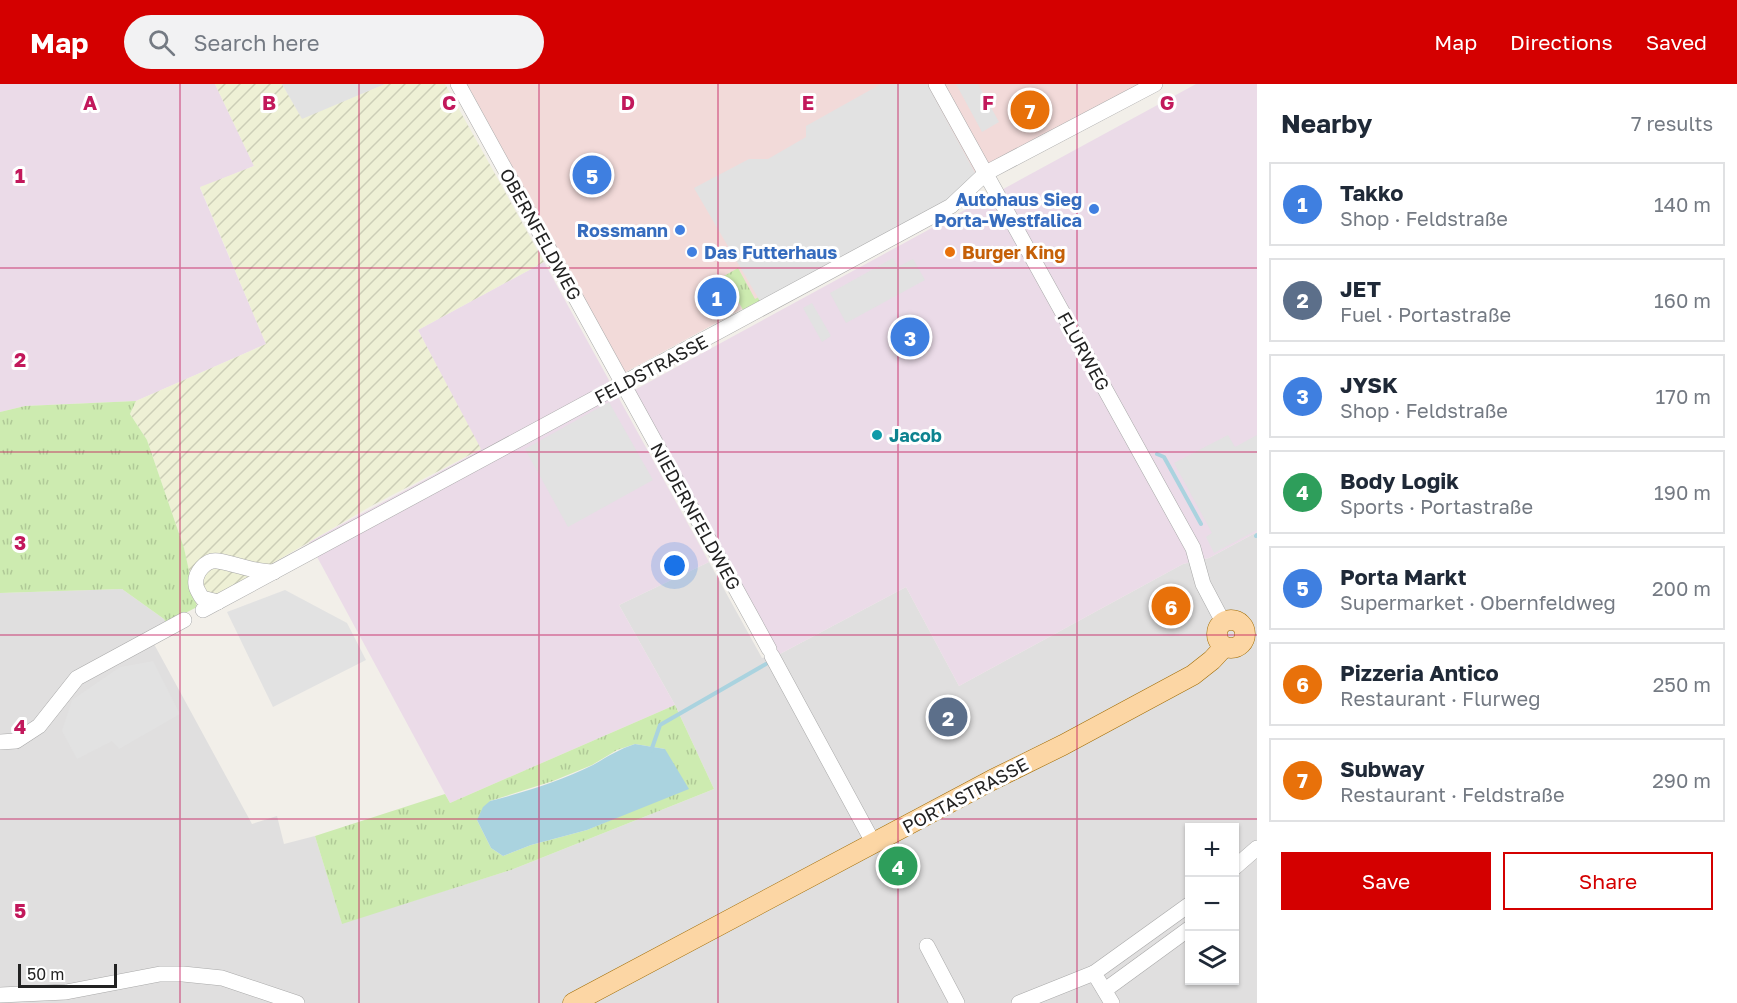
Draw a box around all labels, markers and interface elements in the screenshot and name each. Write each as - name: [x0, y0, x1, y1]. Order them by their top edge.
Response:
- search box: [124, 15, 544, 69]
- text: Map: [30, 26, 88, 59]
- icon: search: [145, 26, 178, 59]
- text: Search here: [193, 29, 319, 56]
- text: Map: [1434, 29, 1477, 55]
- text: Directions: [1510, 29, 1613, 55]
- text: Saved: [1646, 29, 1707, 55]
- pin: 7: [1010, 87, 1050, 132]
- text: A: [83, 90, 97, 114]
- text: B: [262, 90, 276, 114]
- text: C: [442, 90, 456, 114]
- text: D: [621, 90, 635, 114]
- text: E: [802, 90, 814, 114]
- text: F: [982, 90, 994, 114]
- text: G: [1160, 90, 1174, 114]
- text: Nearby: [1281, 108, 1372, 139]
- text: 7 results: [1631, 111, 1713, 135]
- pin: 5: [572, 152, 612, 197]
- text: 1: [15, 163, 25, 187]
- street label: OBERNFELDWEG: [496, 164, 586, 304]
- text: Takko: [1340, 179, 1404, 206]
- place label: Autohaus Sieg Porta-Westfalica: [934, 188, 1082, 231]
- text: 1: [1297, 192, 1308, 216]
- text: 140 m: [1654, 192, 1711, 216]
- marker: Autohaus Sieg Porta-Westfalica: [1087, 202, 1101, 216]
- text: Shop · Feldstraße: [1340, 206, 1508, 230]
- place label: Rossmann: [577, 219, 668, 241]
- marker: Rossmann: [673, 223, 687, 237]
- place label: Das Futterhaus: [704, 241, 837, 263]
- place label: Burger King: [962, 241, 1065, 263]
- marker: Das Futterhaus: [685, 245, 699, 259]
- marker: Burger King: [943, 245, 957, 259]
- pin: 1: [698, 274, 736, 320]
- text: JET: [1340, 275, 1381, 302]
- text: 2: [1296, 288, 1309, 312]
- text: 160 m: [1654, 288, 1711, 312]
- text: Fuel · Portastraße: [1340, 302, 1511, 326]
- street label: FLURWEG: [1053, 308, 1115, 394]
- pin: 3: [890, 314, 930, 360]
- street label: FELDSTRASSE: [591, 330, 711, 408]
- text: 2: [14, 347, 26, 371]
- text: JYSK: [1340, 371, 1398, 398]
- text: 3: [1296, 384, 1309, 408]
- text: 170 m: [1656, 384, 1711, 408]
- text: Shop · Feldstraße: [1340, 398, 1508, 422]
- place label: Jacob: [889, 424, 942, 446]
- marker: Jacob: [870, 428, 884, 442]
- street label: NIEDERNFELDWEG: [646, 438, 746, 594]
- text: Body Logik: [1340, 467, 1459, 494]
- text: 4: [1296, 480, 1309, 504]
- text: 190 m: [1654, 480, 1711, 504]
- text: Sports · Portastraße: [1340, 494, 1533, 518]
- text: 3: [14, 530, 26, 554]
- your location: [660, 551, 689, 580]
- text: Porta Markt: [1340, 563, 1467, 590]
- text: 5: [1296, 576, 1309, 600]
- text: 200 m: [1652, 576, 1711, 600]
- pin: 6: [1152, 584, 1190, 628]
- text: Supermarket · Obernfeldweg: [1340, 590, 1616, 614]
- text: Pizzeria Antico: [1340, 659, 1499, 686]
- text: 6: [1296, 672, 1309, 696]
- text: 250 m: [1653, 672, 1711, 696]
- text: Restaurant · Flurweg: [1340, 686, 1541, 710]
- pin: 2: [928, 694, 968, 740]
- text: 4: [14, 714, 26, 738]
- street label: PORTASTRASSE: [898, 753, 1032, 837]
- text: Subway: [1340, 755, 1425, 782]
- text: 7: [1297, 768, 1308, 792]
- text: 290 m: [1652, 768, 1711, 792]
- text: Restaurant · Feldstraße: [1340, 782, 1565, 806]
- map controls: [1185, 823, 1239, 985]
- button: +: [1185, 823, 1239, 877]
- pin: 4: [878, 844, 918, 888]
- button: Save: [1281, 852, 1491, 910]
- button: Share: [1503, 852, 1713, 910]
- button: −: [1185, 877, 1239, 931]
- text: 5: [14, 898, 26, 922]
- button: layers: [1185, 931, 1239, 985]
- scale bar: [18, 961, 117, 988]
- text: 50 m: [27, 964, 64, 984]

